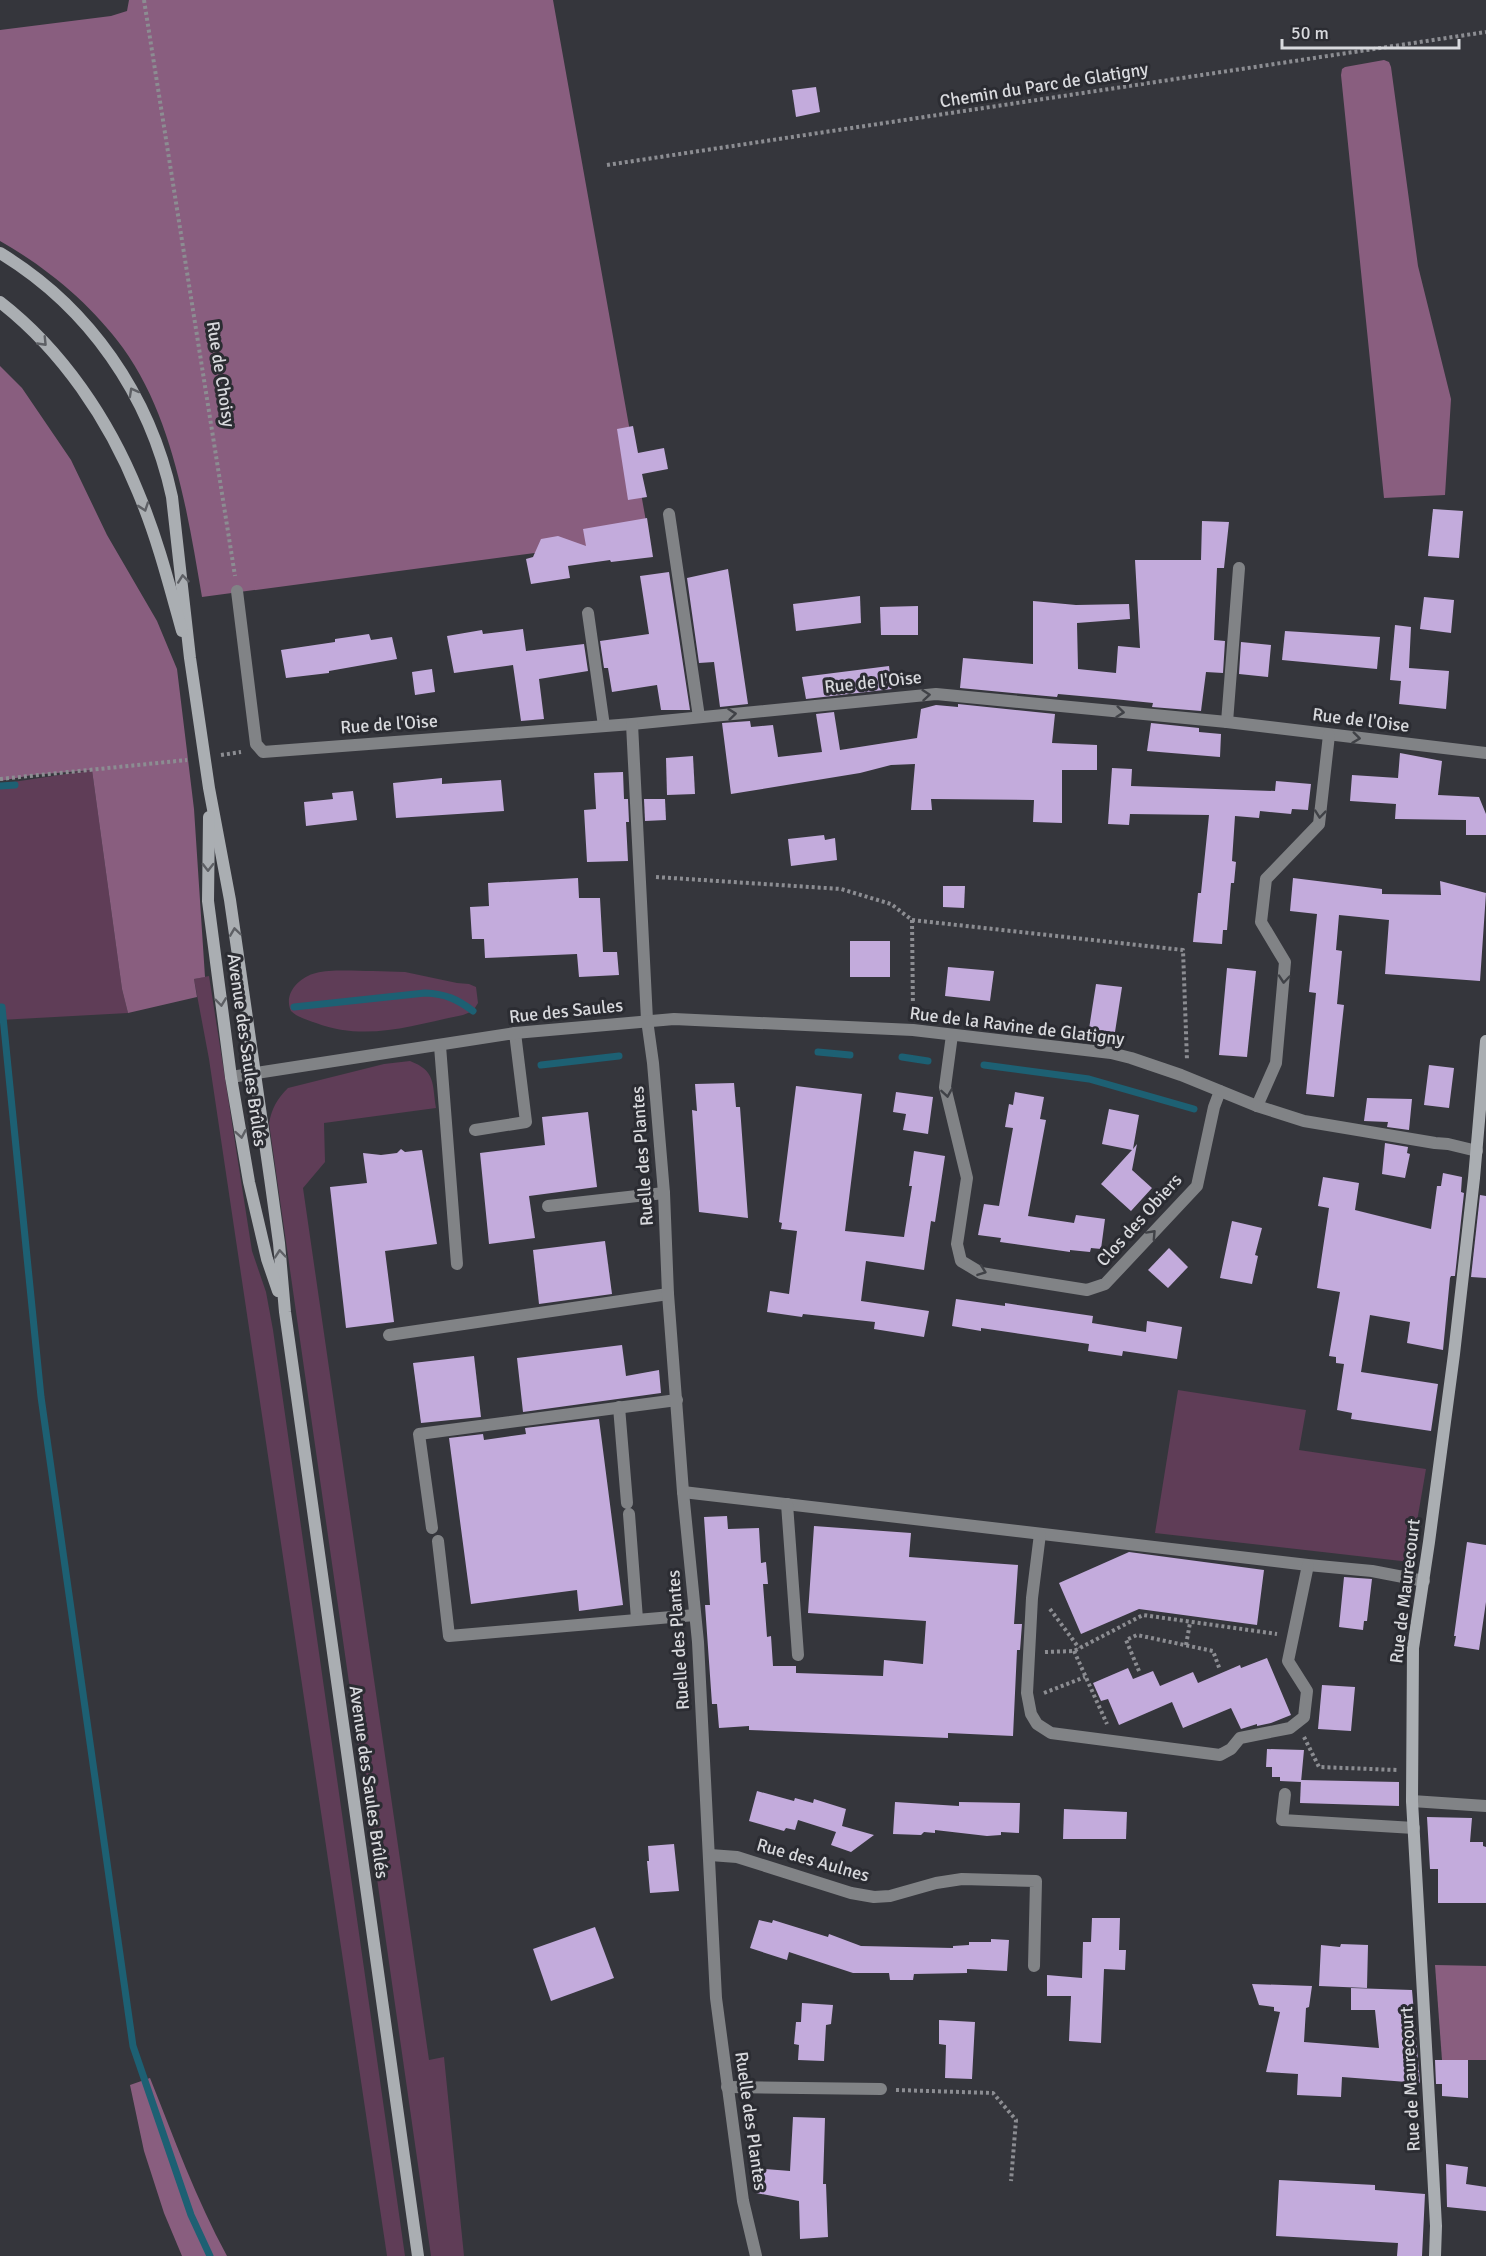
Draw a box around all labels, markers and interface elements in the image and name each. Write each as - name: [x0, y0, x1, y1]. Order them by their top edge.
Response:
- scale bar: [1282, 12, 1459, 50]
- text: 50 m: [1291, 22, 1329, 44]
- street label: Chemin du Parc de Glatigny: [938, 58, 1150, 112]
- street label: Rue de Choisy: [202, 319, 240, 429]
- one-way arrow: [35, 335, 46, 346]
- one-way arrow: [129, 388, 140, 398]
- one-way arrow: [136, 501, 149, 512]
- one-way arrow: [177, 574, 190, 583]
- street label: Rue de l'Oise: [823, 666, 923, 698]
- one-way arrow: [922, 689, 931, 702]
- street label: Rue de l'Oise: [1311, 703, 1411, 737]
- one-way arrow: [1116, 705, 1125, 718]
- one-way arrow: [728, 708, 737, 721]
- street label: Rue de l'Oise: [339, 710, 439, 738]
- one-way arrow: [1351, 731, 1360, 743]
- one-way arrow: [1315, 809, 1327, 818]
- one-way arrow: [202, 863, 214, 872]
- one-way arrow: [229, 928, 241, 937]
- street label: Avenue des Saules Brûlés: [223, 952, 271, 1148]
- one-way arrow: [1278, 974, 1291, 984]
- street label: Rue des Saules: [508, 994, 624, 1028]
- one-way arrow: [215, 997, 227, 1007]
- street label: Rue de la Ravine de Glatigny: [908, 1002, 1126, 1050]
- street label: Ruelle des Plantes: [626, 1085, 658, 1227]
- one-way arrow: [941, 1088, 953, 1098]
- one-way arrow: [234, 1130, 246, 1139]
- street label: Clos des Obiers: [1092, 1169, 1186, 1271]
- one-way arrow: [1145, 1230, 1156, 1240]
- one-way arrow: [274, 1249, 287, 1258]
- one-way arrow: [976, 1264, 986, 1277]
- street label: Rue de Maurecourt: [1385, 1518, 1425, 1664]
- street label: Ruelle des Plantes: [662, 1569, 694, 1711]
- street label: Avenue des Saules Brûlés: [345, 1684, 393, 1880]
- street label: Rue des Aulnes: [754, 1833, 872, 1887]
- street label: Rue de Maurecourt: [1395, 2006, 1425, 2152]
- street label: Ruelle des Plantes: [730, 2050, 772, 2192]

